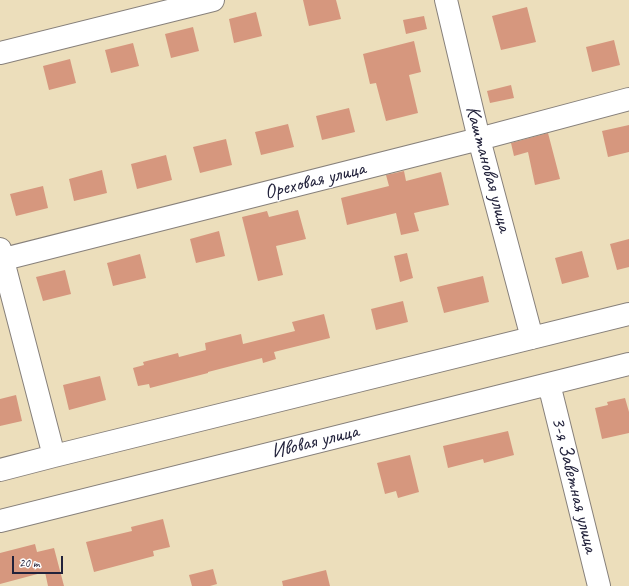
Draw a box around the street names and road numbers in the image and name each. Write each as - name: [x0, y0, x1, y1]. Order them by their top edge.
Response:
- street label: Каштановая улица: [460, 103, 516, 235]
- street label: Ореховая улица: [262, 157, 368, 205]
- street label: 3-я Заветная улица: [546, 415, 602, 555]
- street label: Ивовая улица: [269, 420, 361, 464]

